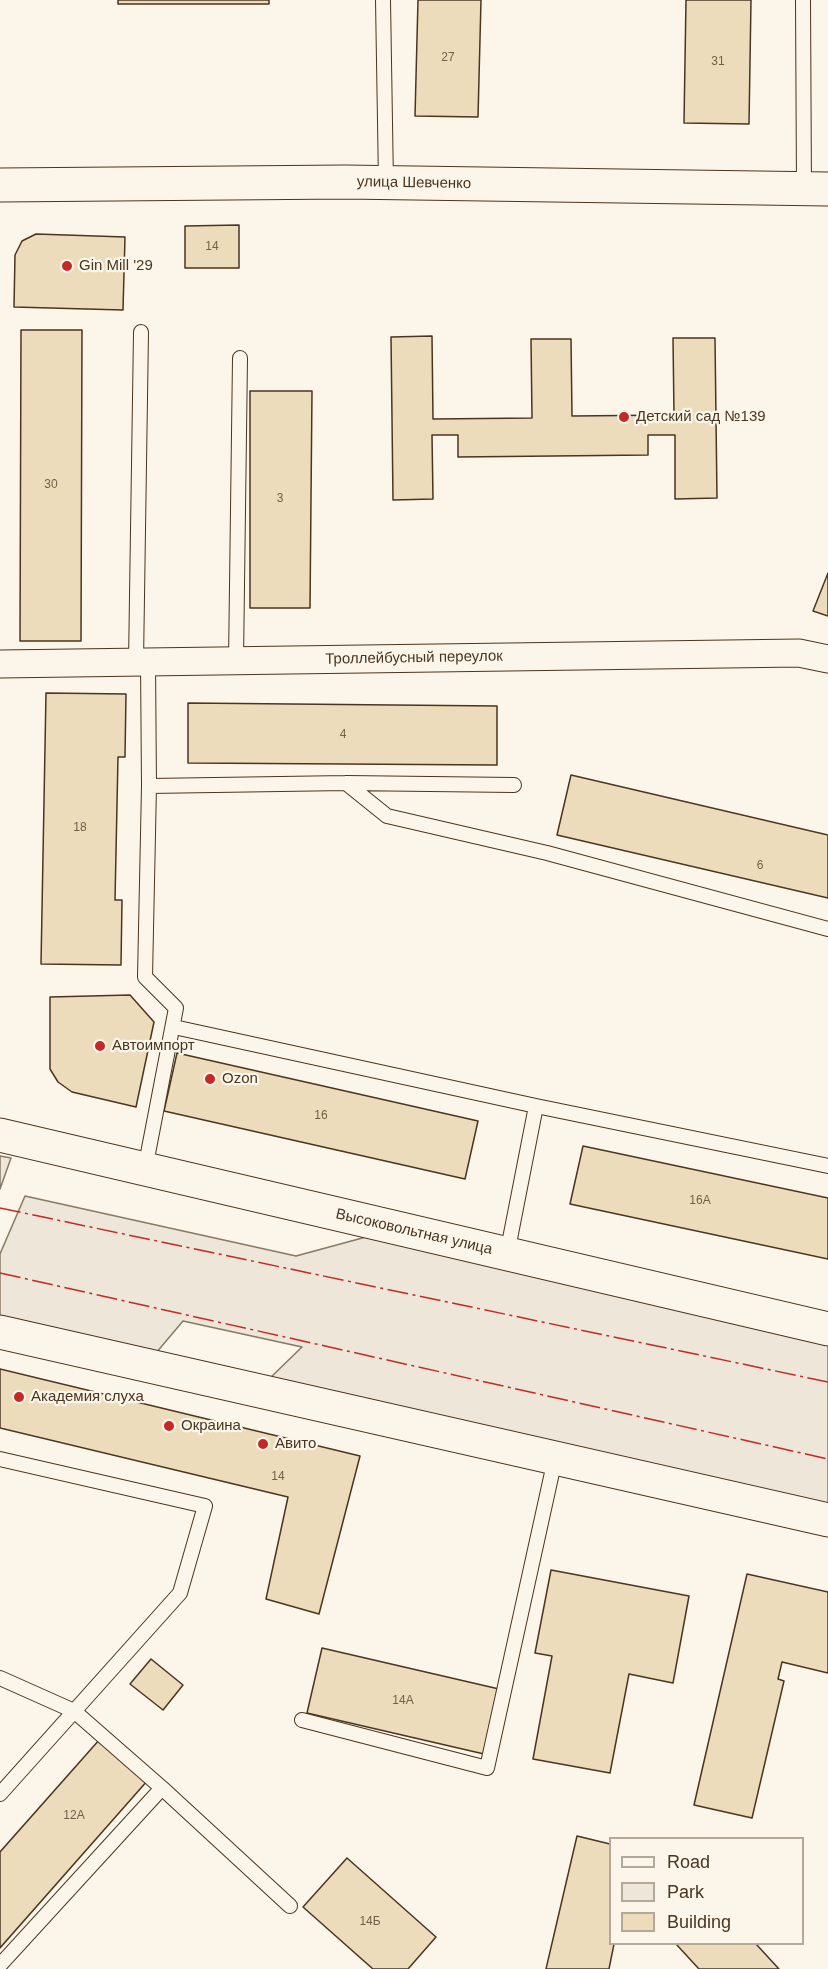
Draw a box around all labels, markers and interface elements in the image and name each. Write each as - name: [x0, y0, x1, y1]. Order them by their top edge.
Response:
- house number: 27: [441, 51, 455, 65]
- house number: 31: [711, 55, 725, 69]
- street label: улица Шевченко: [357, 173, 471, 193]
- house number: 14: [205, 240, 219, 254]
- place label: Gin Mill '29: [79, 257, 153, 275]
- marker: Gin Mill '29: [60, 259, 74, 273]
- place label: Детский сад №139: [636, 408, 766, 426]
- marker: Детский сад №139: [617, 410, 631, 424]
- house number: 30: [44, 478, 58, 492]
- house number: 3: [277, 492, 283, 506]
- street label: Троллейбусный переулок: [325, 647, 503, 669]
- house number: 4: [340, 728, 346, 742]
- house number: 18: [73, 821, 87, 835]
- house number: 6: [757, 859, 763, 873]
- place label: Автоимпорт: [112, 1037, 195, 1055]
- marker: Автоимпорт: [93, 1039, 107, 1053]
- place label: Ozon: [222, 1070, 258, 1088]
- marker: Ozon: [203, 1072, 217, 1086]
- house number: 16: [314, 1109, 328, 1123]
- house number: 16А: [689, 1194, 711, 1208]
- street label: Высоковольтная улица: [334, 1205, 494, 1259]
- place label: Академия слуха: [31, 1388, 144, 1406]
- marker: Академия слуха: [12, 1390, 26, 1404]
- place label: Окраина: [181, 1417, 241, 1435]
- marker: Окраина: [162, 1419, 176, 1433]
- place label: Авито: [275, 1435, 316, 1453]
- marker: Авито: [256, 1437, 270, 1451]
- house number: 14: [271, 1470, 285, 1484]
- house number: 14А: [392, 1694, 414, 1708]
- house number: 12А: [63, 1809, 85, 1823]
- legend: [609, 1837, 804, 1945]
- text: Road: [667, 1852, 710, 1872]
- text: Park: [667, 1882, 704, 1902]
- text: Building: [667, 1912, 731, 1932]
- house number: 14Б: [359, 1915, 381, 1929]

